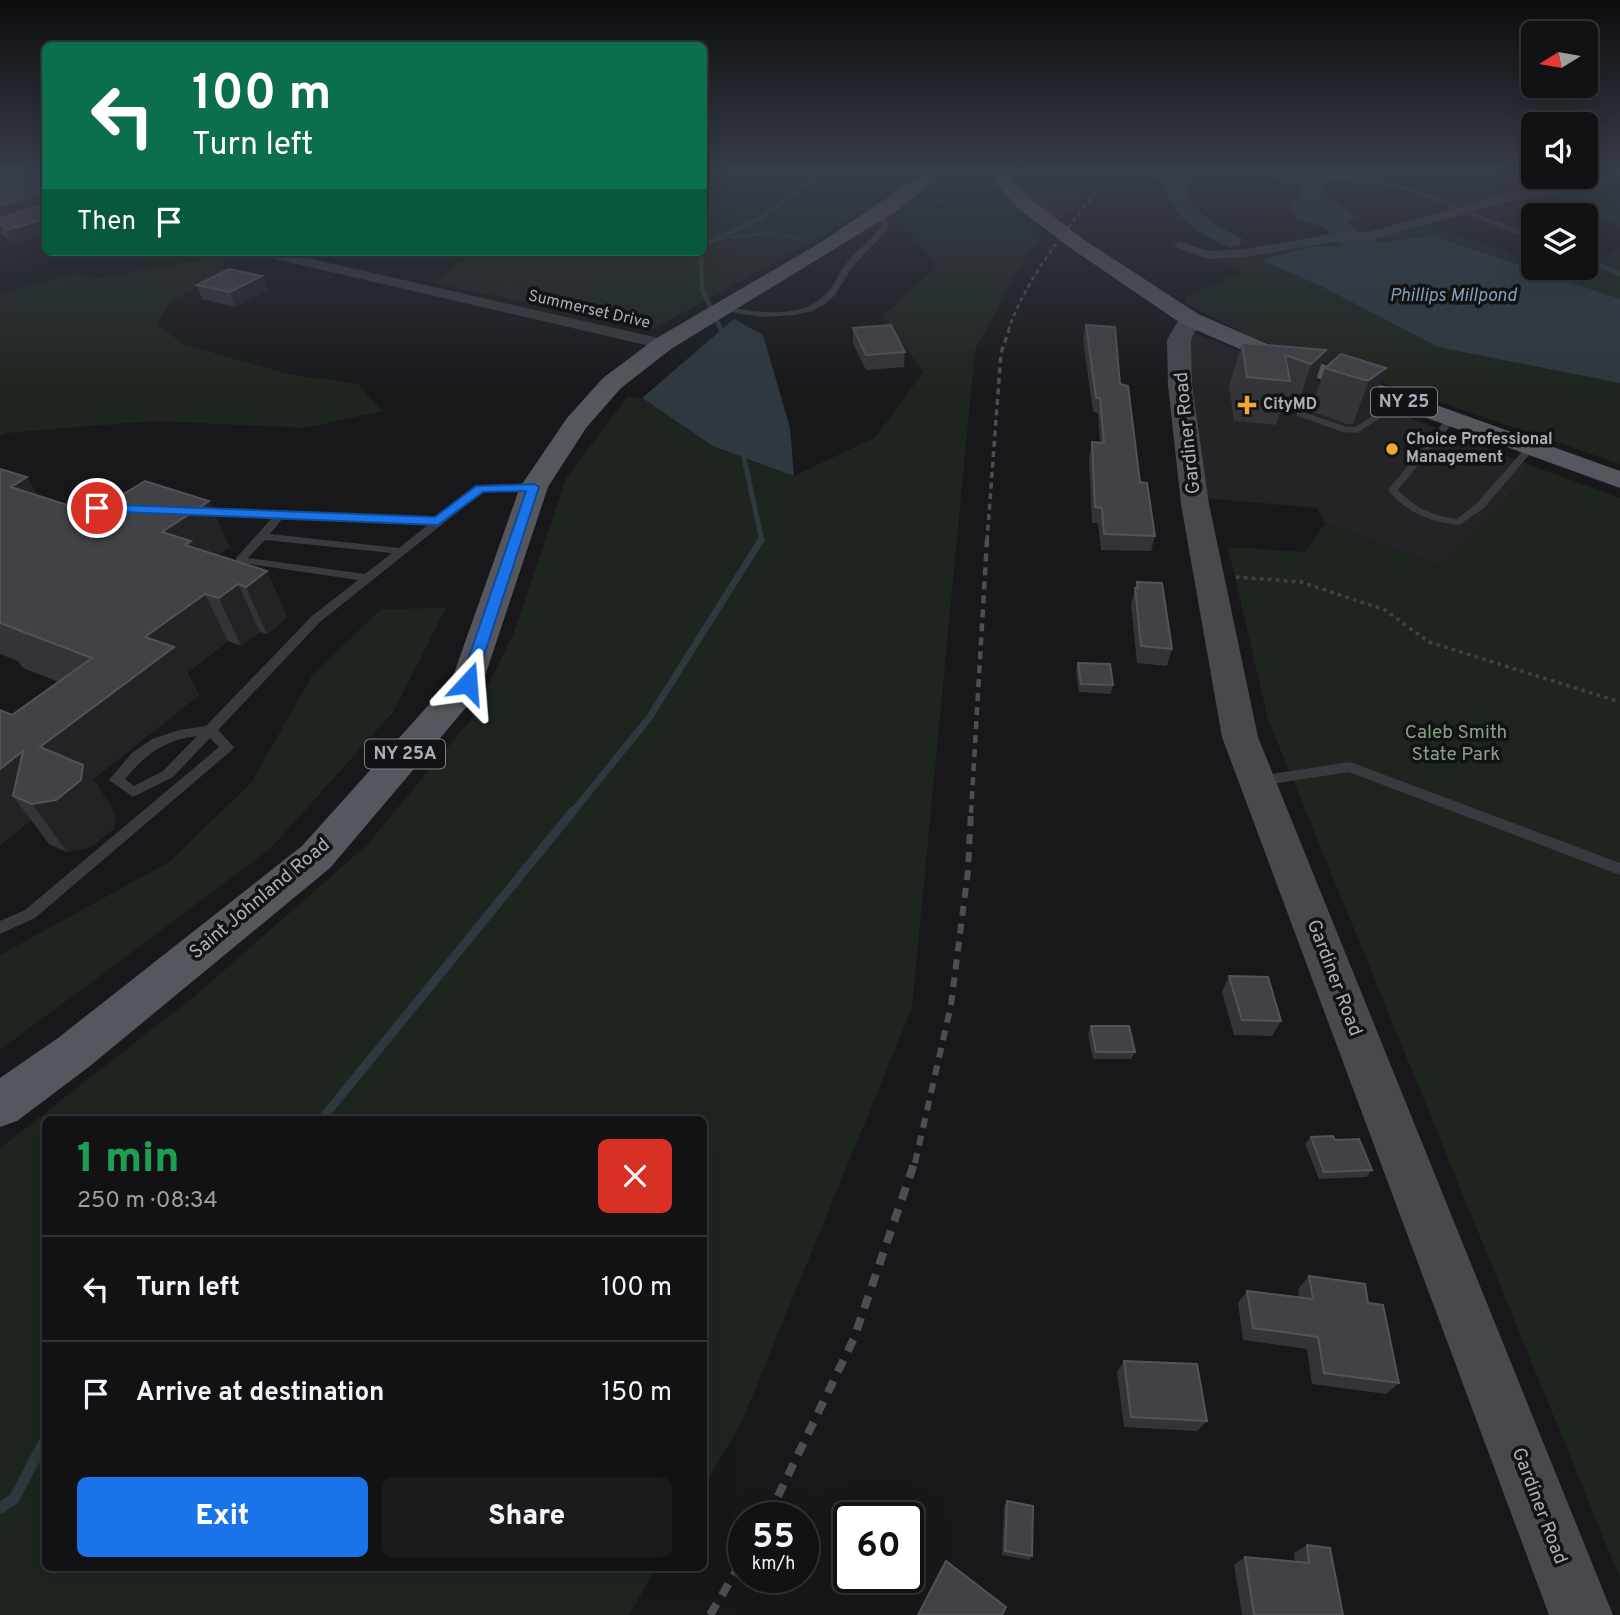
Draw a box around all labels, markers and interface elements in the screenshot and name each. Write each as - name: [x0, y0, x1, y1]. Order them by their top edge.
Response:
- north arrow: [1521, 21, 1598, 98]
- map controls: [1521, 21, 1598, 280]
- text: 100 m: [192, 65, 331, 127]
- icon: left: [77, 70, 168, 161]
- button: sound: [1521, 112, 1598, 189]
- text: Turn left: [192, 126, 313, 166]
- icon: arrive: [150, 203, 188, 241]
- button: layers: [1521, 203, 1598, 280]
- text: Then: [77, 206, 136, 239]
- water label: Phillips Millpond: [1389, 285, 1518, 308]
- street label: Summerset Drive: [526, 286, 652, 334]
- street label: Gardiner Road: [1170, 371, 1206, 495]
- road number: NY 25: [1371, 388, 1437, 416]
- marker: CityMD: [1237, 395, 1257, 415]
- place label: CityMD: [1263, 395, 1317, 415]
- place label: Choice Professional Management: [1406, 430, 1553, 468]
- marker: Choice Professional Management: [1384, 441, 1400, 457]
- pin: [67, 478, 127, 538]
- icon: arrive: [78, 489, 116, 527]
- position arrow: [431, 646, 505, 720]
- park label: Caleb Smith State Park: [1405, 721, 1507, 767]
- road number: NY 25A: [365, 740, 445, 768]
- street label: Saint Johnland Road: [185, 833, 335, 965]
- street label: Gardiner Road: [1301, 916, 1367, 1040]
- text: 1 min: [77, 1134, 180, 1187]
- button: close: [598, 1139, 672, 1213]
- text: 250 m · 08:34: [77, 1187, 218, 1216]
- icon: left: [77, 1270, 115, 1308]
- text: Turn left: [136, 1272, 240, 1305]
- text: 100 m: [601, 1272, 672, 1305]
- icon: arrive: [77, 1375, 115, 1413]
- text: Arrive at destination: [136, 1377, 384, 1410]
- text: 150 m: [601, 1377, 672, 1410]
- street label: Gardiner Road: [1506, 1444, 1572, 1568]
- button: Exit: [77, 1477, 368, 1557]
- button: Share: [382, 1477, 672, 1557]
- speed limit sign: 60: [833, 1502, 924, 1593]
- text: 55: [752, 1516, 795, 1560]
- text: km/h: [752, 1553, 795, 1576]

